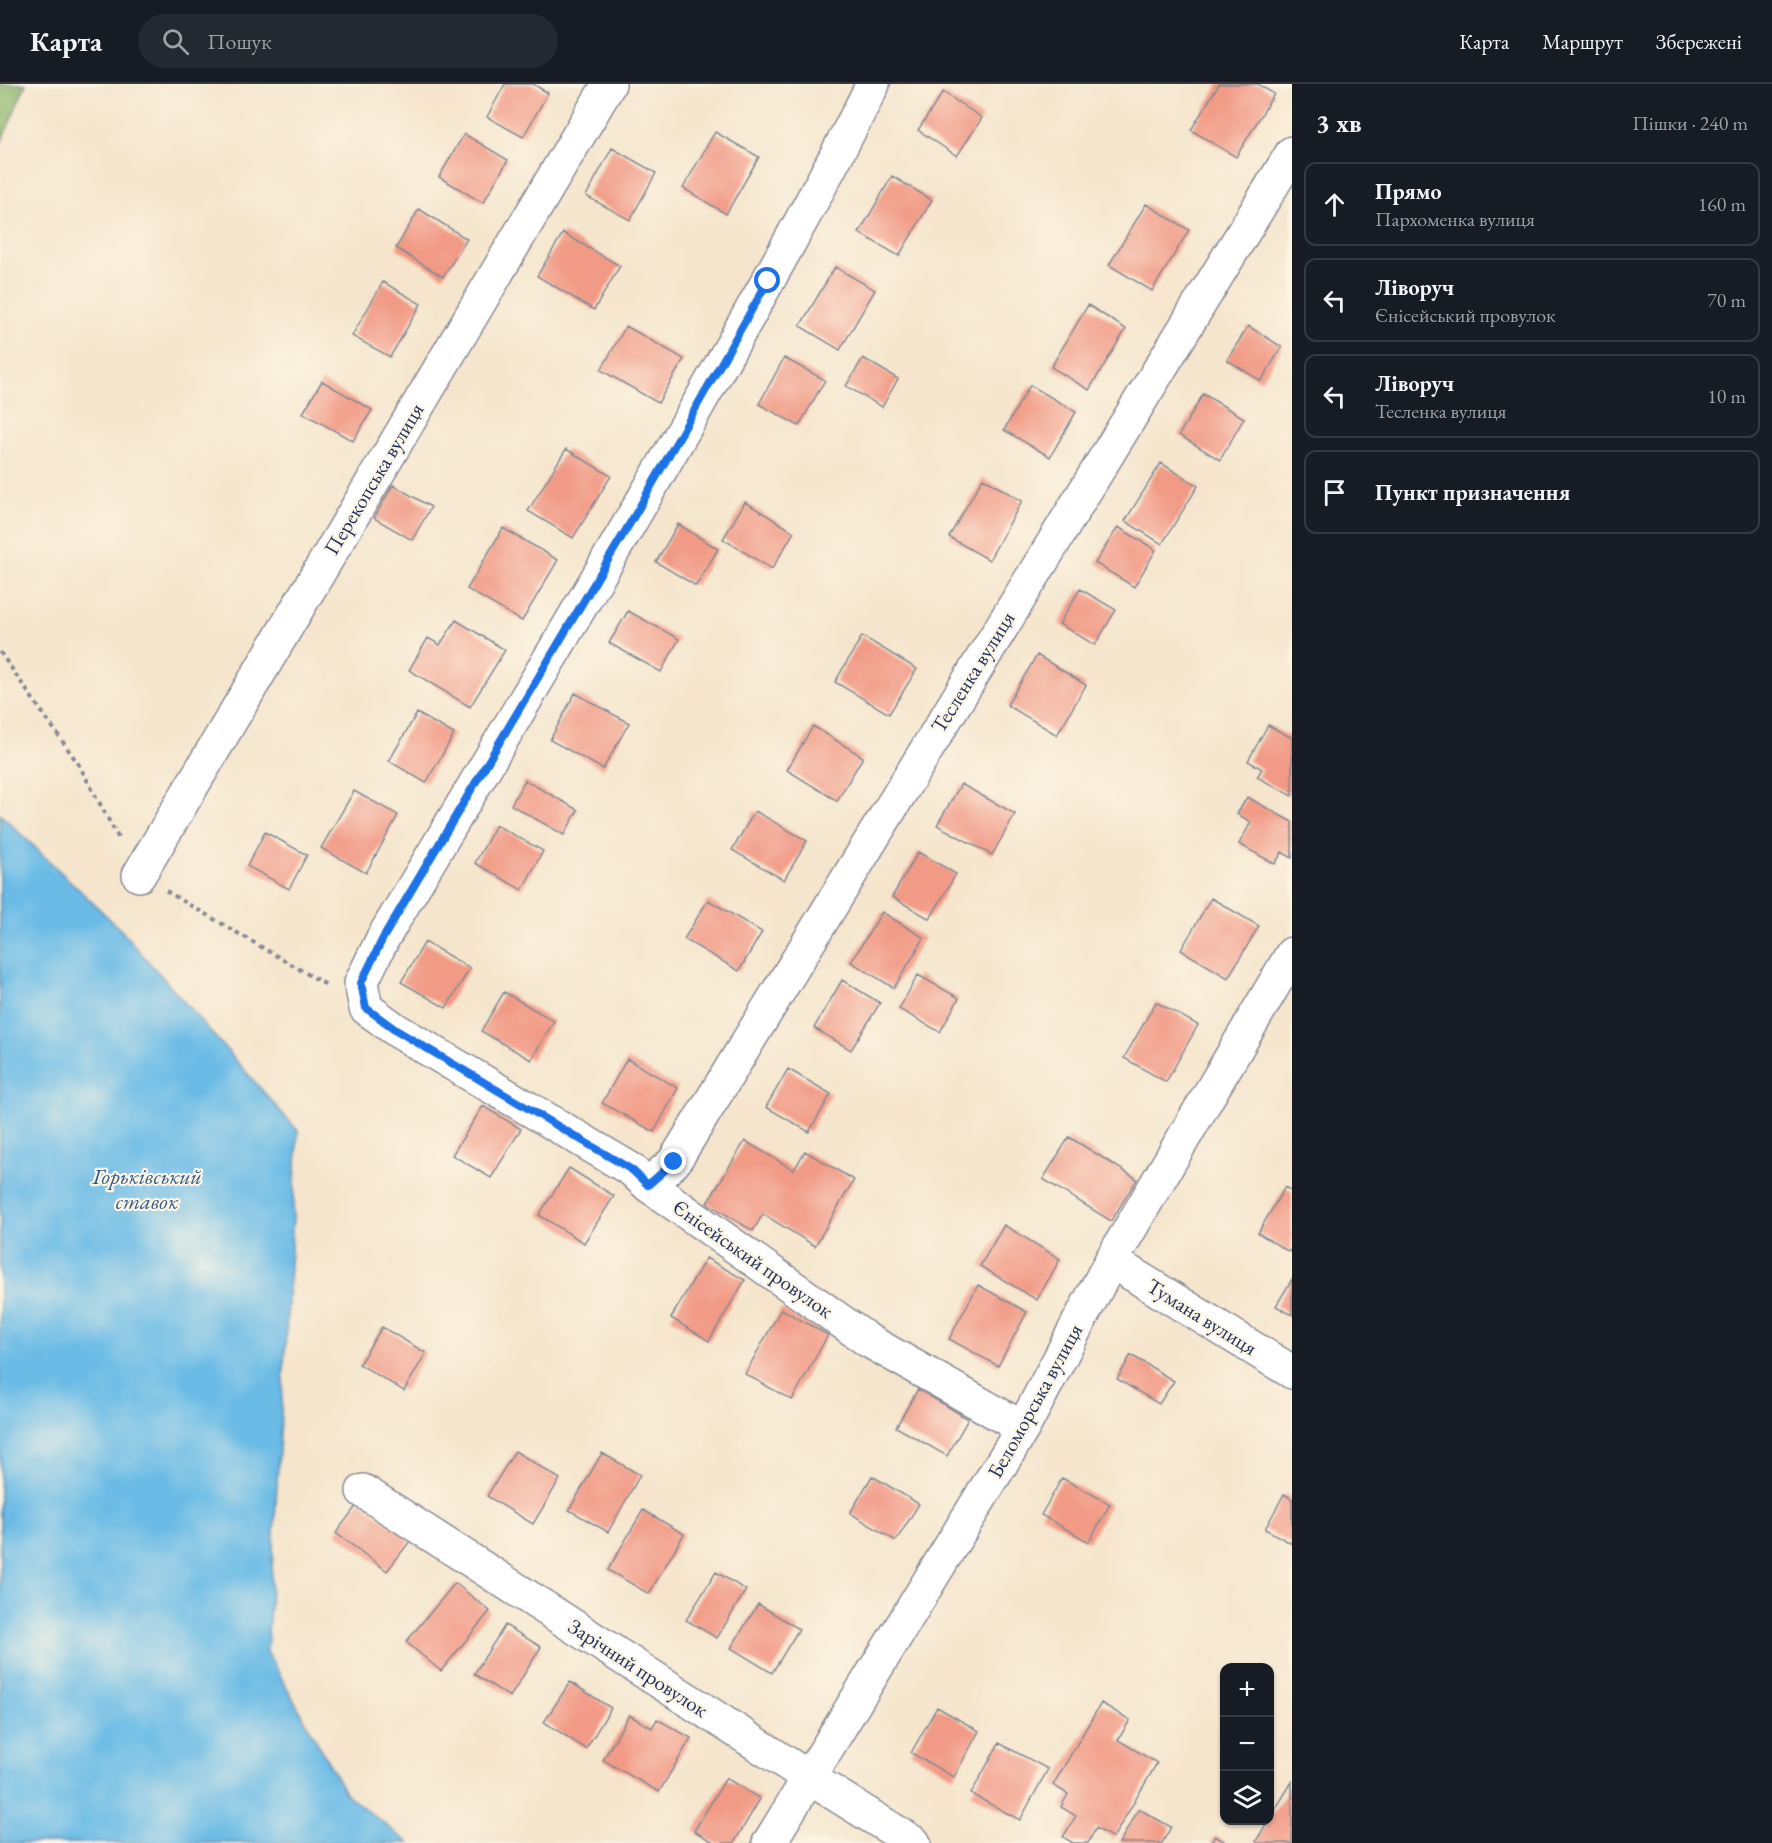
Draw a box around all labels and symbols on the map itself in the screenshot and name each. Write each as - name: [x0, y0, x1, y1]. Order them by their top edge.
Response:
- route start: [754, 267, 780, 293]
- street label: Перекопська вулиця: [318, 398, 430, 560]
- street label: Тесленка вулиця: [925, 606, 1021, 737]
- route end: [660, 1148, 686, 1174]
- water label: Горьківський ставок: [91, 1162, 202, 1216]
- street label: Єнісейський провулок: [668, 1193, 839, 1324]
- street label: Тумана вулиця: [1142, 1272, 1262, 1361]
- street label: Беломорська вулиця: [981, 1319, 1088, 1483]
- street label: Зарічний провулок: [563, 1612, 713, 1723]

